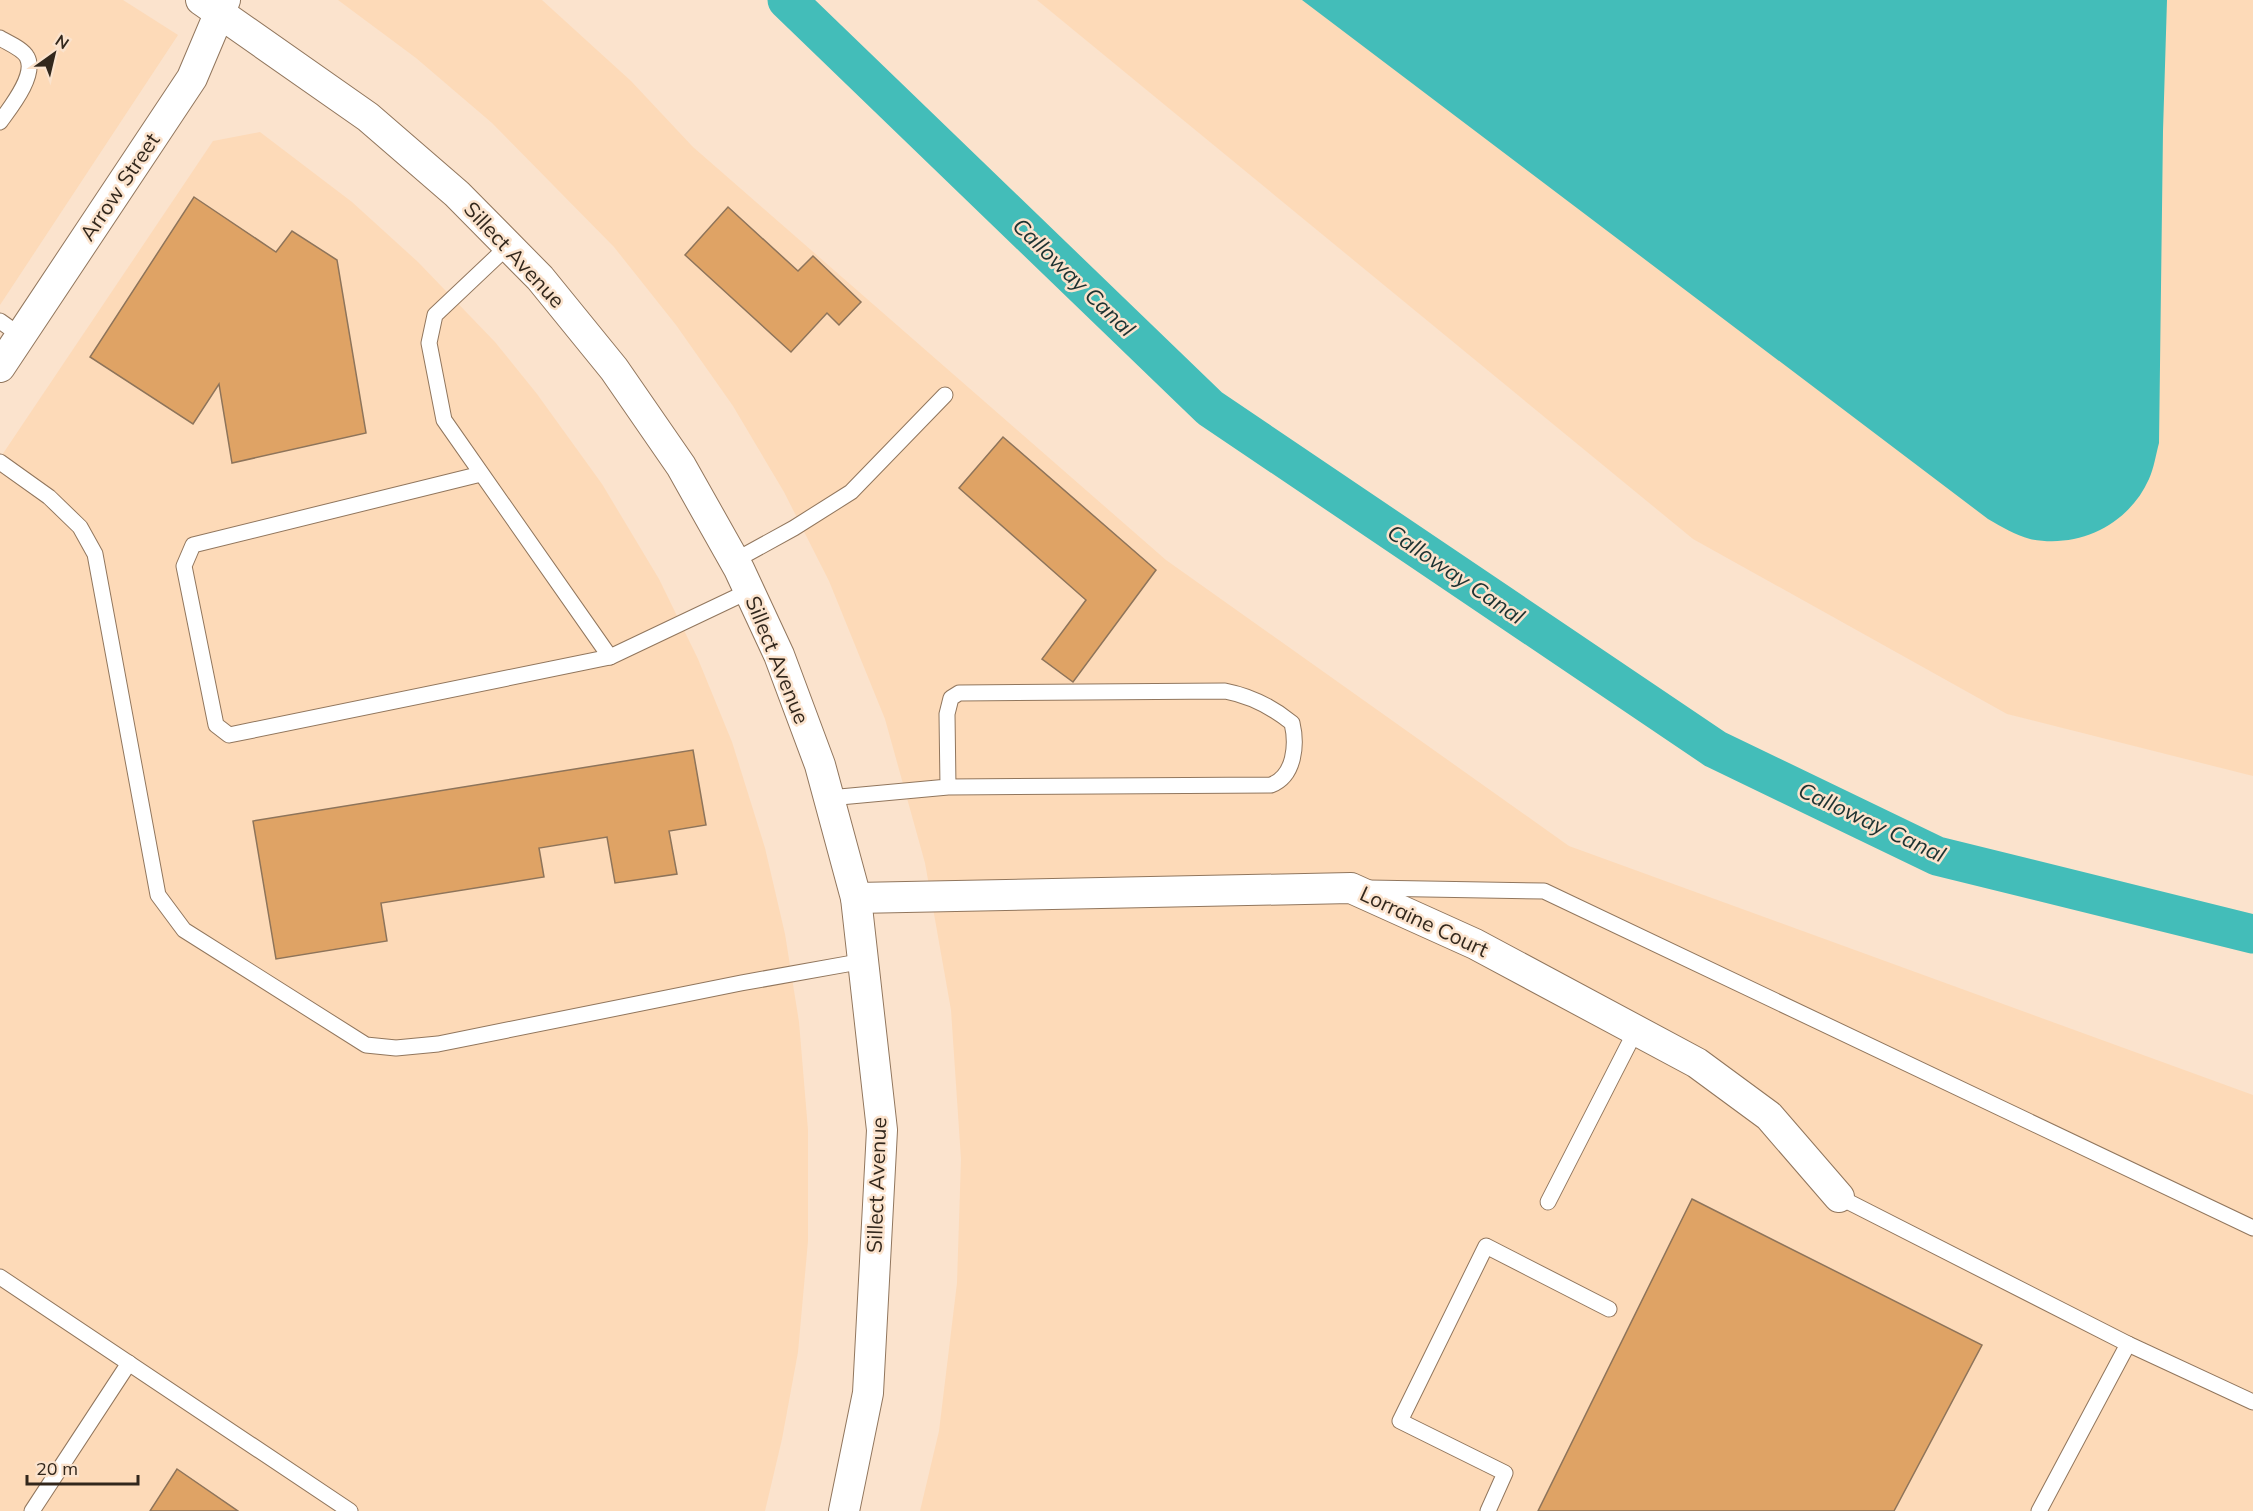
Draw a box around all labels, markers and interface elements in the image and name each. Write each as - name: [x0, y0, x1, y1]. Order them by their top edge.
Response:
- north arrow: [24, 24, 84, 84]
- text: N: [52, 30, 73, 53]
- street label: Arrow Street: [74, 128, 165, 245]
- street label: Sillect Avenue: [459, 196, 571, 313]
- water label: Calloway Canal: [1007, 212, 1142, 343]
- water label: Calloway Canal: [1382, 518, 1531, 631]
- street label: Sillect Avenue: [740, 592, 815, 727]
- water label: Calloway Canal: [1794, 776, 1951, 869]
- street label: Lorraine Court: [1356, 880, 1493, 962]
- street label: Sillect Avenue: [861, 1117, 891, 1253]
- scale bar: [27, 1448, 138, 1486]
- text: 20 m: [36, 1457, 78, 1480]

